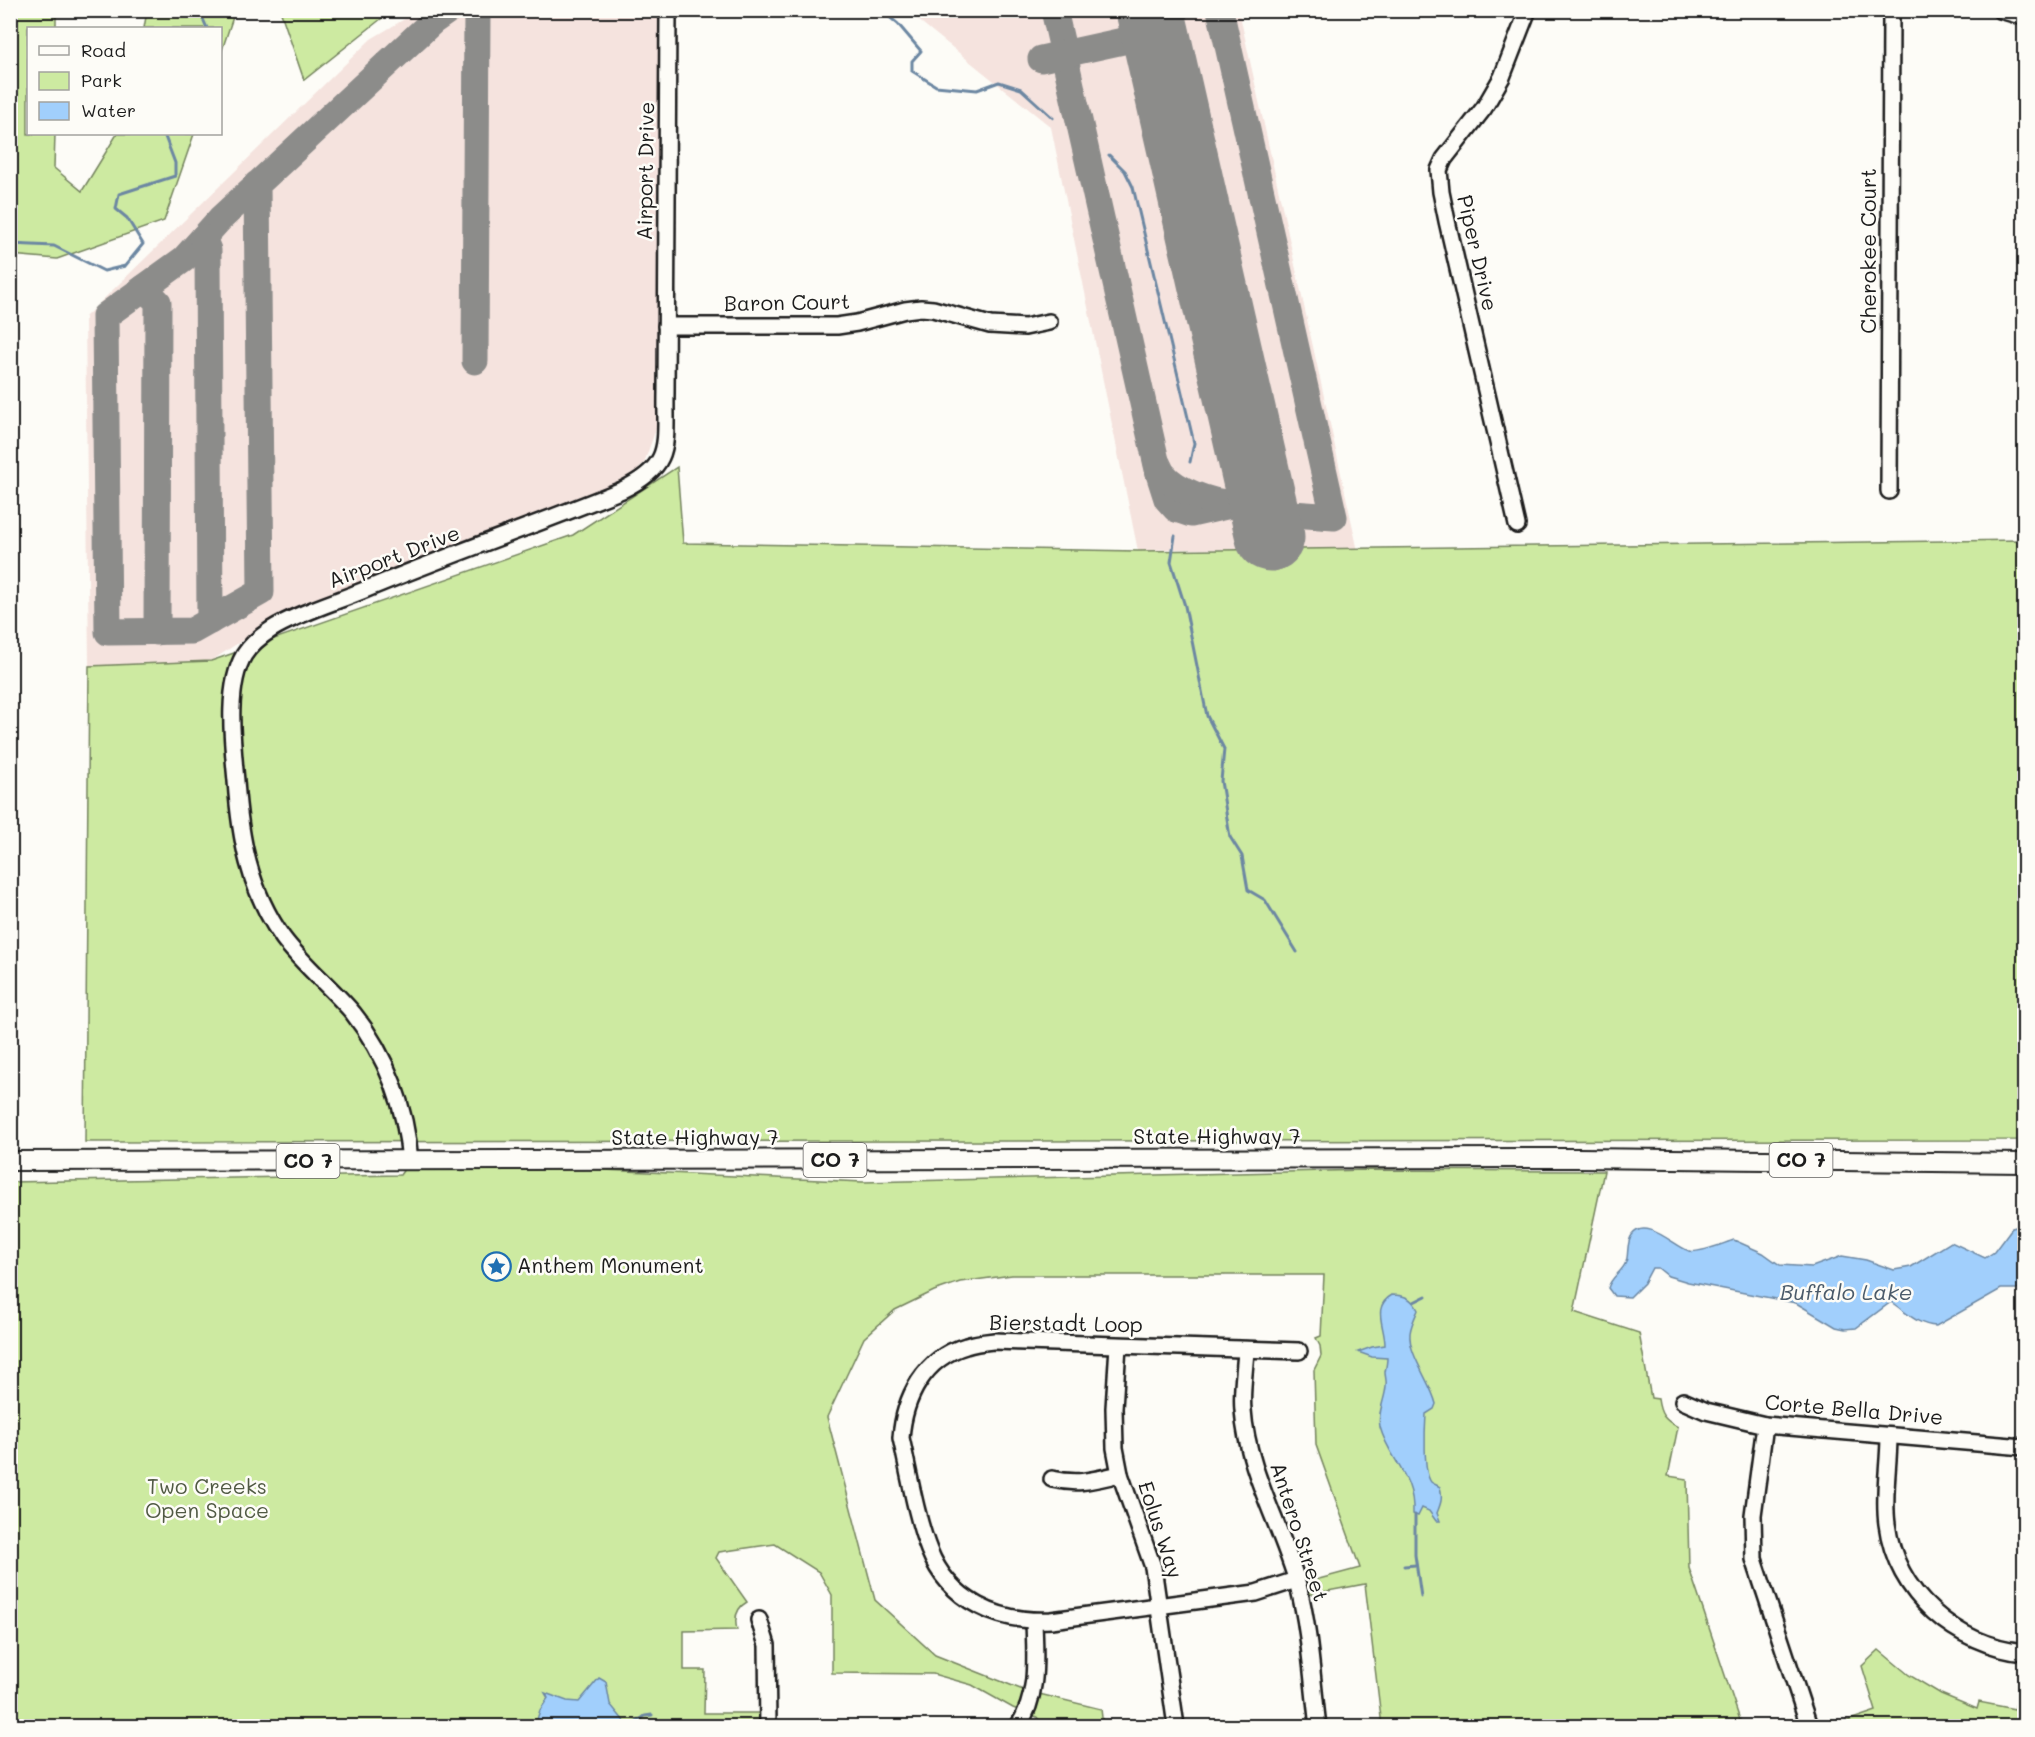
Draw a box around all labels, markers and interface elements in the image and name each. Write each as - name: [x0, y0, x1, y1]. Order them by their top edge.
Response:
- legend: [27, 27, 222, 135]
- text: Road: [81, 38, 126, 62]
- text: Park: [81, 68, 122, 92]
- text: Water: [81, 98, 136, 122]
- street label: Airport Drive: [630, 101, 659, 241]
- street label: Cherokee Court: [1854, 168, 1881, 334]
- street label: Piper Drive: [1452, 192, 1505, 313]
- street label: Baron Court: [724, 287, 850, 316]
- street label: Airport Drive: [324, 518, 463, 593]
- street label: State Highway 7: [1133, 1122, 1301, 1149]
- street label: State Highway 7: [611, 1123, 779, 1150]
- road number: CO 7: [804, 1143, 866, 1177]
- road number: CO 7: [1770, 1143, 1832, 1177]
- road number: CO 7: [276, 1144, 340, 1178]
- place icon: Anthem Monument: [480, 1250, 512, 1282]
- place label: Anthem Monument: [517, 1251, 704, 1278]
- water label: Buffalo Lake: [1780, 1277, 1912, 1306]
- street label: Bierstadt Loop: [989, 1308, 1143, 1337]
- street label: Corte Bella Drive: [1764, 1387, 1944, 1430]
- street label: Antero Street: [1265, 1458, 1336, 1605]
- park label: Two Creeks Open Space: [145, 1472, 269, 1523]
- street label: Eolus Way: [1133, 1477, 1190, 1582]

